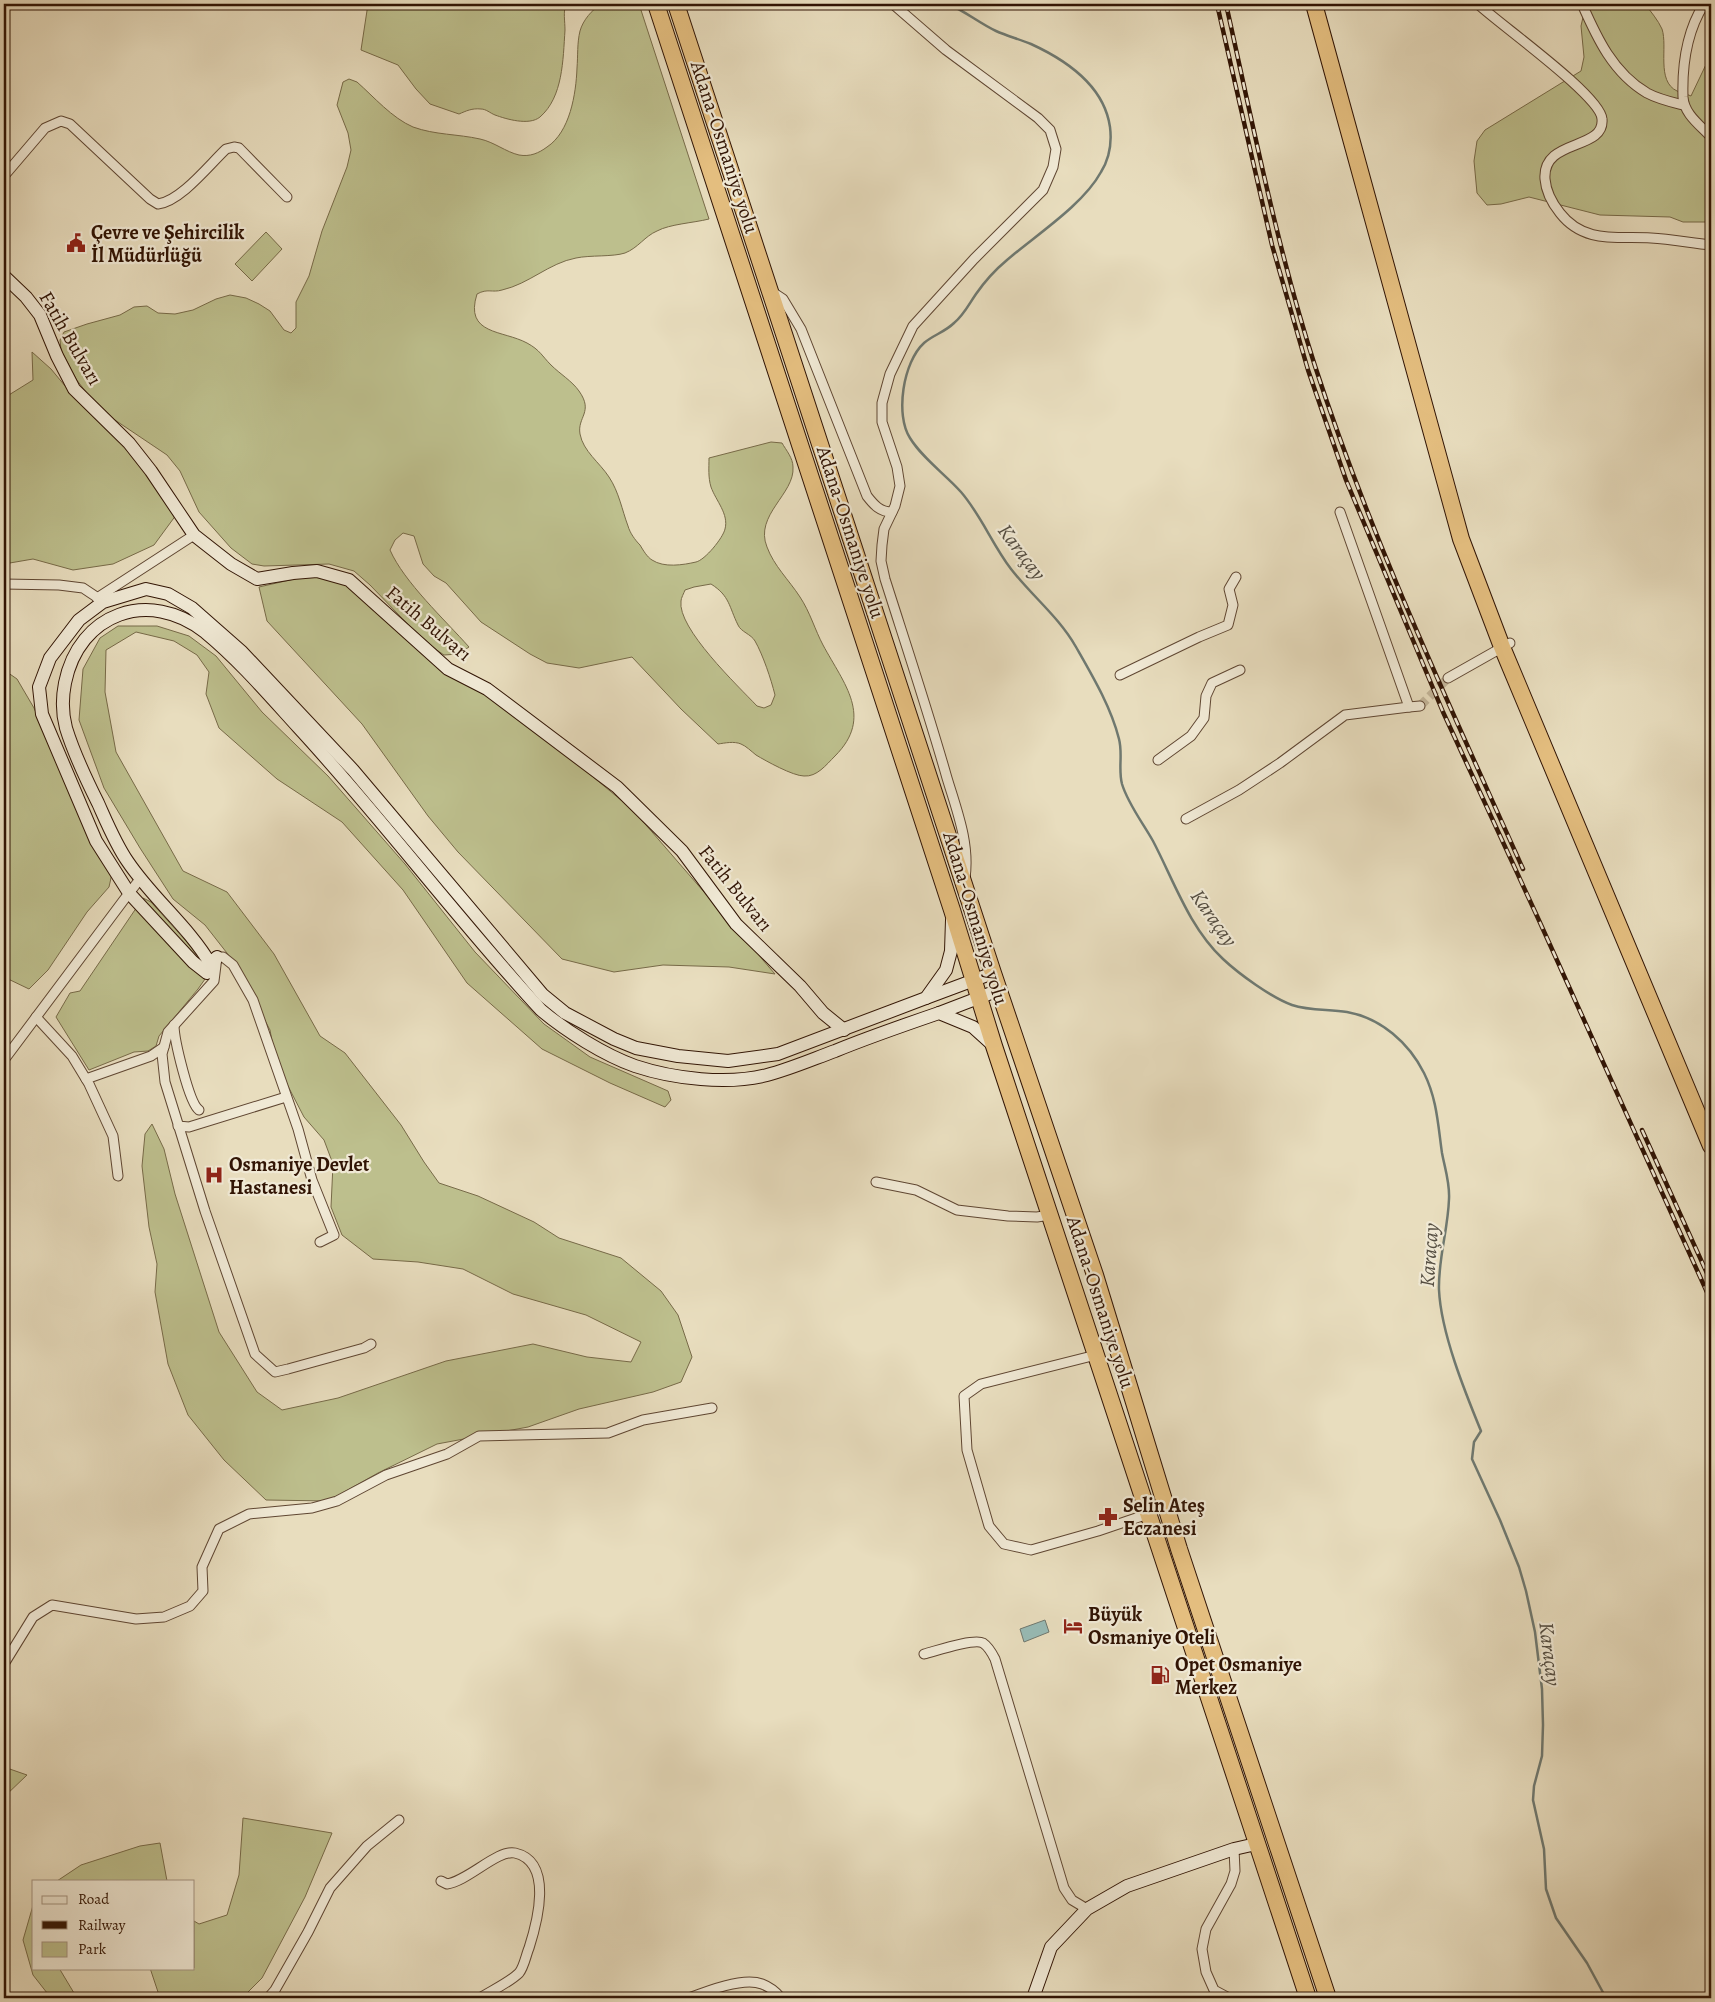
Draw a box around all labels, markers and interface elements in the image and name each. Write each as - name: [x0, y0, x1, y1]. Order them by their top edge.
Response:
- street label: Adana-Osmaniye yolu: [684, 57, 765, 237]
- place label: Çevre ve Şehircilik İl Müdürlüğü: [91, 219, 245, 269]
- public building icon: Çevre ve Şehircilik İl Müdürlüğü: [65, 232, 87, 254]
- street label: Fatih Bulvarı: [33, 286, 108, 390]
- street label: Adana-Osmaniye yolu: [810, 442, 891, 622]
- water label: Karaçay: [991, 518, 1053, 586]
- street label: Fatih Bulvarı: [380, 579, 477, 667]
- street label: Adana-Osmaniye yolu: [936, 827, 1015, 1008]
- street label: Fatih Bulvarı: [692, 839, 779, 937]
- water label: Karaçay: [1184, 884, 1244, 952]
- place label: Osmaniye Devlet Hastanesi: [229, 1151, 370, 1201]
- hospital icon: Osmaniye Devlet Hastanesi: [203, 1164, 225, 1186]
- street label: Adana-Osmaniye yolu: [1060, 1212, 1141, 1392]
- water label: Karaçay: [1413, 1222, 1445, 1288]
- place label: Selin Ateş Eczanesi: [1123, 1492, 1205, 1542]
- pharmacy icon: Selin Ateş Eczanesi: [1097, 1506, 1119, 1528]
- place label: Büyük Osmaniye Oteli: [1088, 1601, 1215, 1651]
- hotel icon: Büyük Osmaniye Oteli: [1062, 1615, 1084, 1637]
- water label: Karaçay: [1532, 1620, 1568, 1688]
- place label: Opet Osmaniye Merkez: [1175, 1651, 1302, 1701]
- fuel station icon: Opet Osmaniye Merkez: [1149, 1664, 1171, 1686]
- legend: [32, 1880, 195, 1970]
- text: Road: [78, 1889, 110, 1909]
- text: Railway: [78, 1915, 126, 1935]
- text: Park: [78, 1939, 107, 1959]

